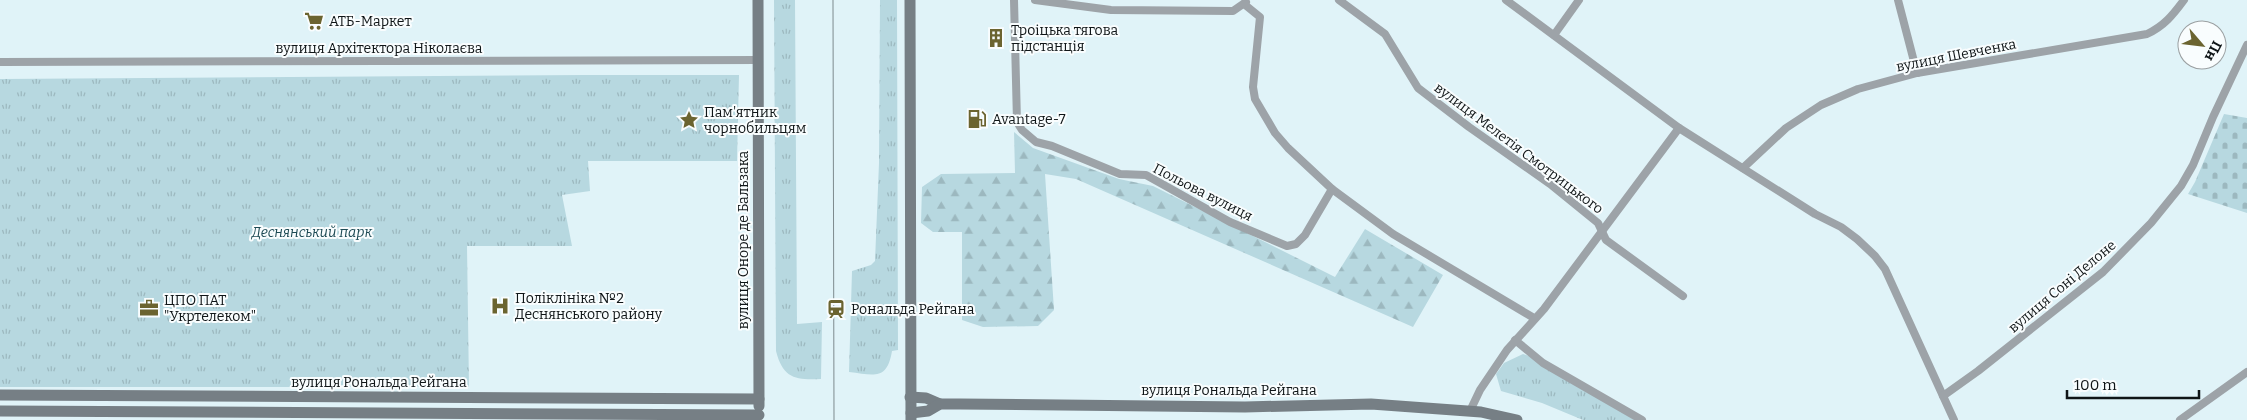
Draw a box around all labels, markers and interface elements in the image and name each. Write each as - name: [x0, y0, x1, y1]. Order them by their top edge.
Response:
- supermarket icon: АТБ-Маркет: [303, 10, 325, 32]
- place label: АТБ-Маркет: [329, 13, 412, 30]
- north arrow: [2177, 20, 2227, 70]
- place label: Троiцька тягова пiдстанцiя: [1011, 22, 1119, 55]
- building icon: Троiцька тягова пiдстанцiя: [985, 27, 1007, 49]
- street label: вулиця Шевченка: [1895, 35, 2018, 75]
- text: Пн: [2201, 38, 2225, 64]
- street label: вулиця Архітектора Ніколаєва: [276, 40, 483, 57]
- street label: вулиця Мелетія Смотрицького: [1431, 79, 1606, 217]
- place label: Пам'ятник чорнобильцям: [703, 104, 807, 137]
- fuel station icon: Avantage-7: [966, 108, 988, 130]
- place icon: Пам'ятник чорнобильцям: [678, 109, 700, 131]
- place label: Avantage-7: [992, 111, 1065, 128]
- street label: вулиця Оноре де Бальзака: [735, 150, 752, 329]
- street label: Польова вулиця: [1150, 160, 1256, 225]
- park label: Деснянський парк: [251, 224, 372, 241]
- street label: вулиця Соні Делоне: [2005, 236, 2119, 336]
- place label: Поліклініка №2 Деснянського району: [515, 290, 663, 323]
- place label: ЦПО ПАТ "Укртелеком": [164, 292, 256, 325]
- hospital icon: Поліклініка №2 Деснянського району: [489, 295, 511, 317]
- office icon: ЦПО ПАТ "Укртелеком": [138, 297, 160, 319]
- station icon: Рональда Рейгана: [825, 298, 847, 320]
- place label: Рональда Рейгана: [851, 301, 975, 318]
- scale bar: [2067, 368, 2200, 400]
- street label: вулиця Рональда Рейгана: [291, 374, 467, 391]
- text: 100 m: [2074, 376, 2117, 394]
- street label: вулиця Рональда Рейгана: [1141, 382, 1317, 399]

